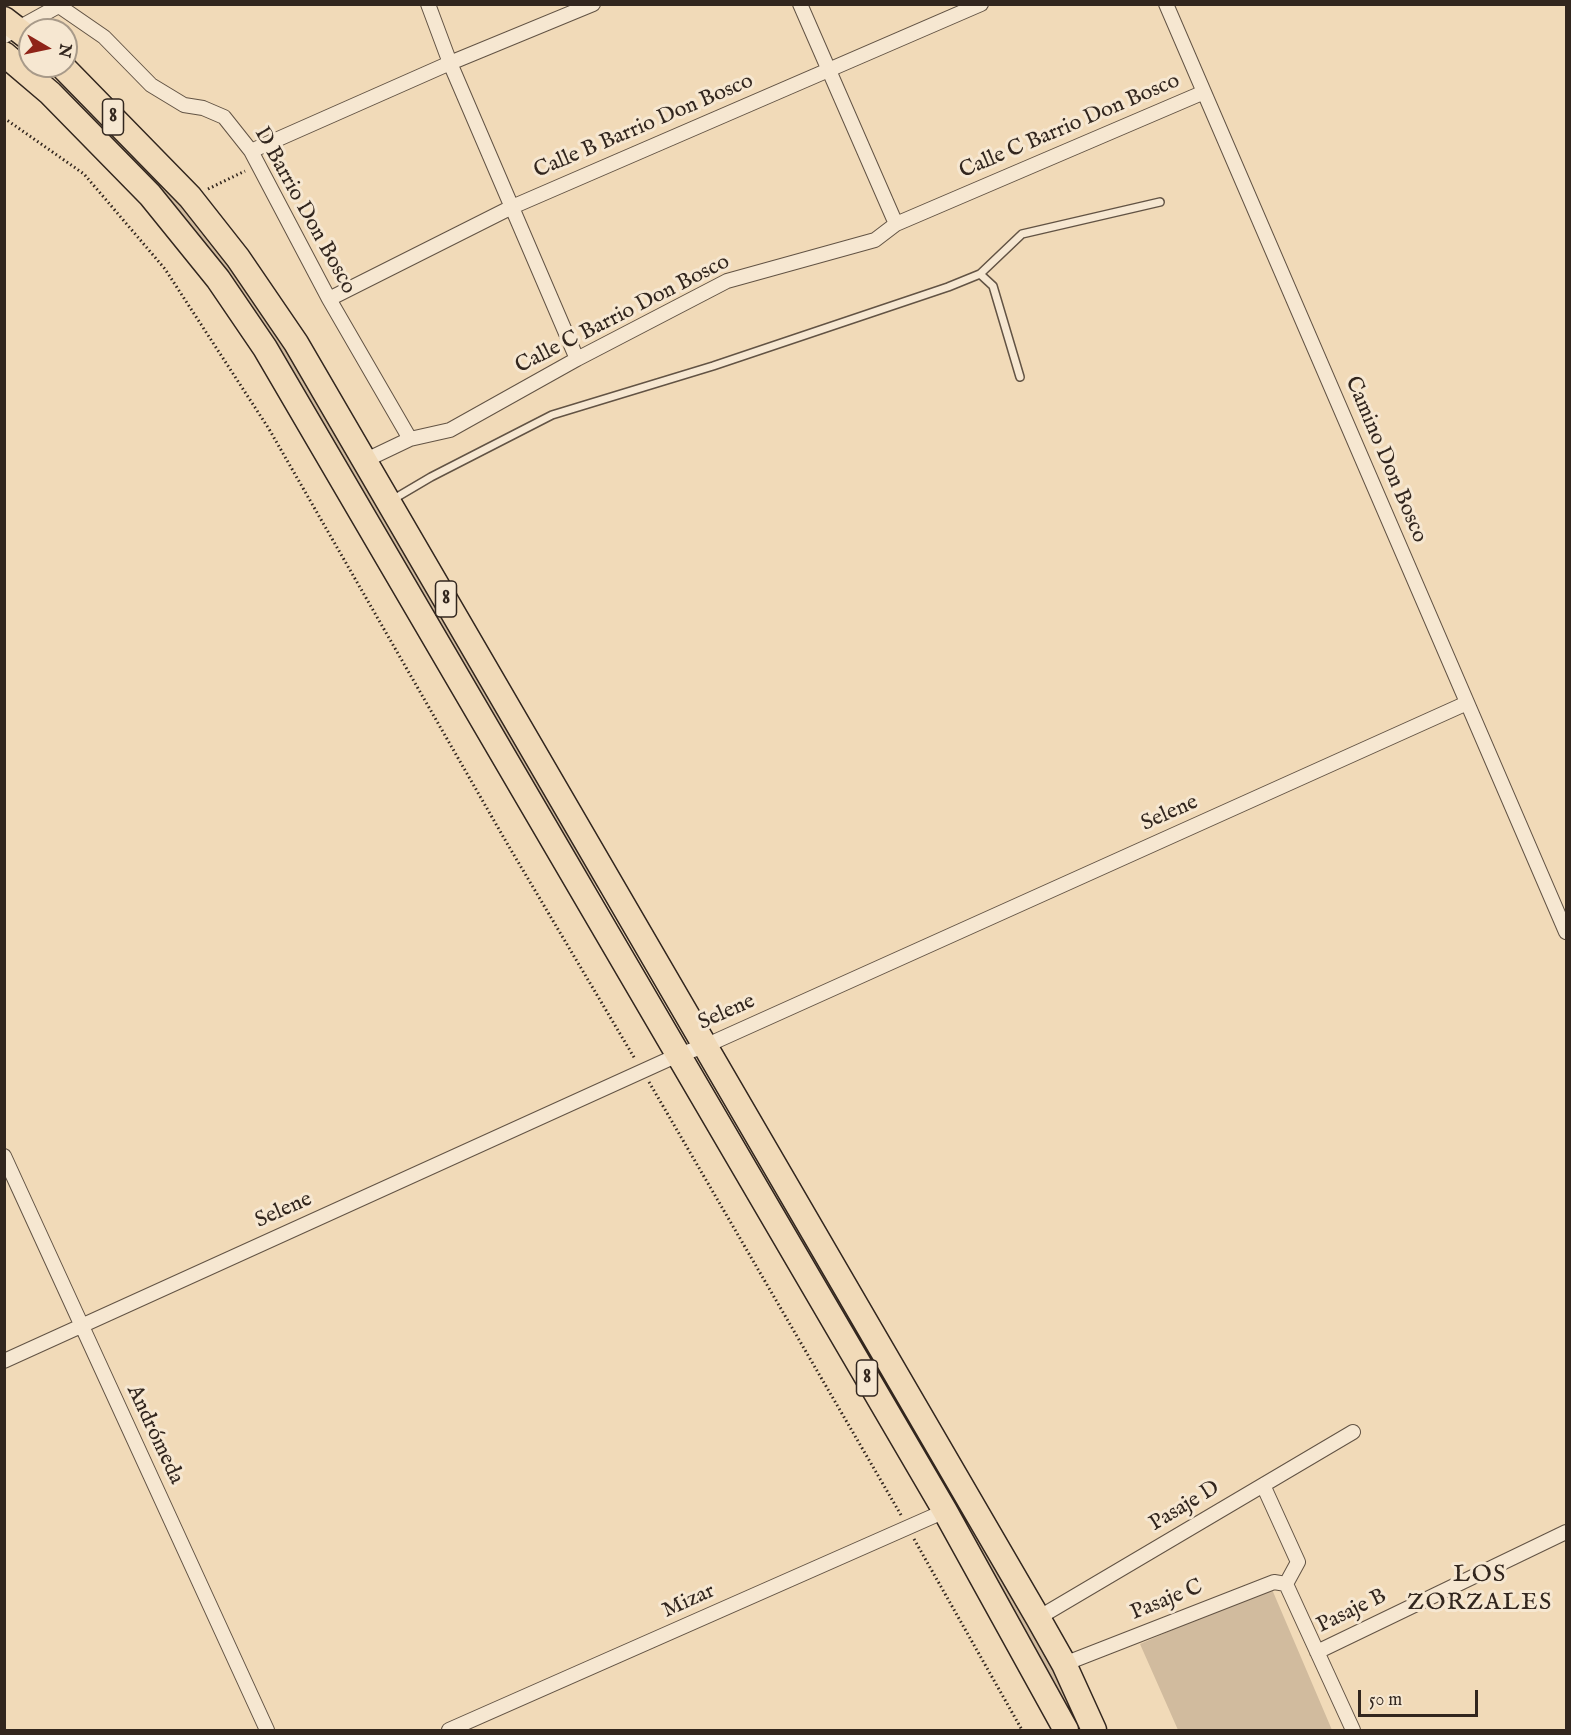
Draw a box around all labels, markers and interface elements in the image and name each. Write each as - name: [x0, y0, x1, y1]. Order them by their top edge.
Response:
- north arrow: [18, 18, 78, 78]
- text: N: [53, 42, 75, 59]
- street label: Calle B Barrio Don Bosco: [530, 69, 758, 185]
- street label: Calle C Barrio Don Bosco: [956, 69, 1184, 185]
- road number: 8: [102, 99, 124, 135]
- street label: D Barrio Don Bosco: [247, 123, 361, 299]
- street label: Calle C Barrio Don Bosco: [512, 250, 734, 380]
- street label: Camino Don Bosco: [1338, 373, 1432, 547]
- road number: 8: [436, 581, 456, 617]
- street label: Selene: [1138, 790, 1202, 838]
- street label: Selene: [695, 989, 759, 1037]
- street label: Selene: [252, 1187, 316, 1235]
- road number: 8: [856, 1360, 878, 1396]
- street label: Andrómeda: [120, 1381, 188, 1489]
- street label: Pasaje D: [1145, 1476, 1225, 1538]
- district label: LOS ZORZALES: [1407, 1562, 1553, 1618]
- street label: Pasaje C: [1127, 1575, 1207, 1627]
- street label: Mizar: [659, 1579, 719, 1625]
- street label: Pasaje B: [1313, 1584, 1391, 1640]
- scale bar: [1361, 1678, 1481, 1716]
- text: 50 m: [1369, 1689, 1402, 1712]

